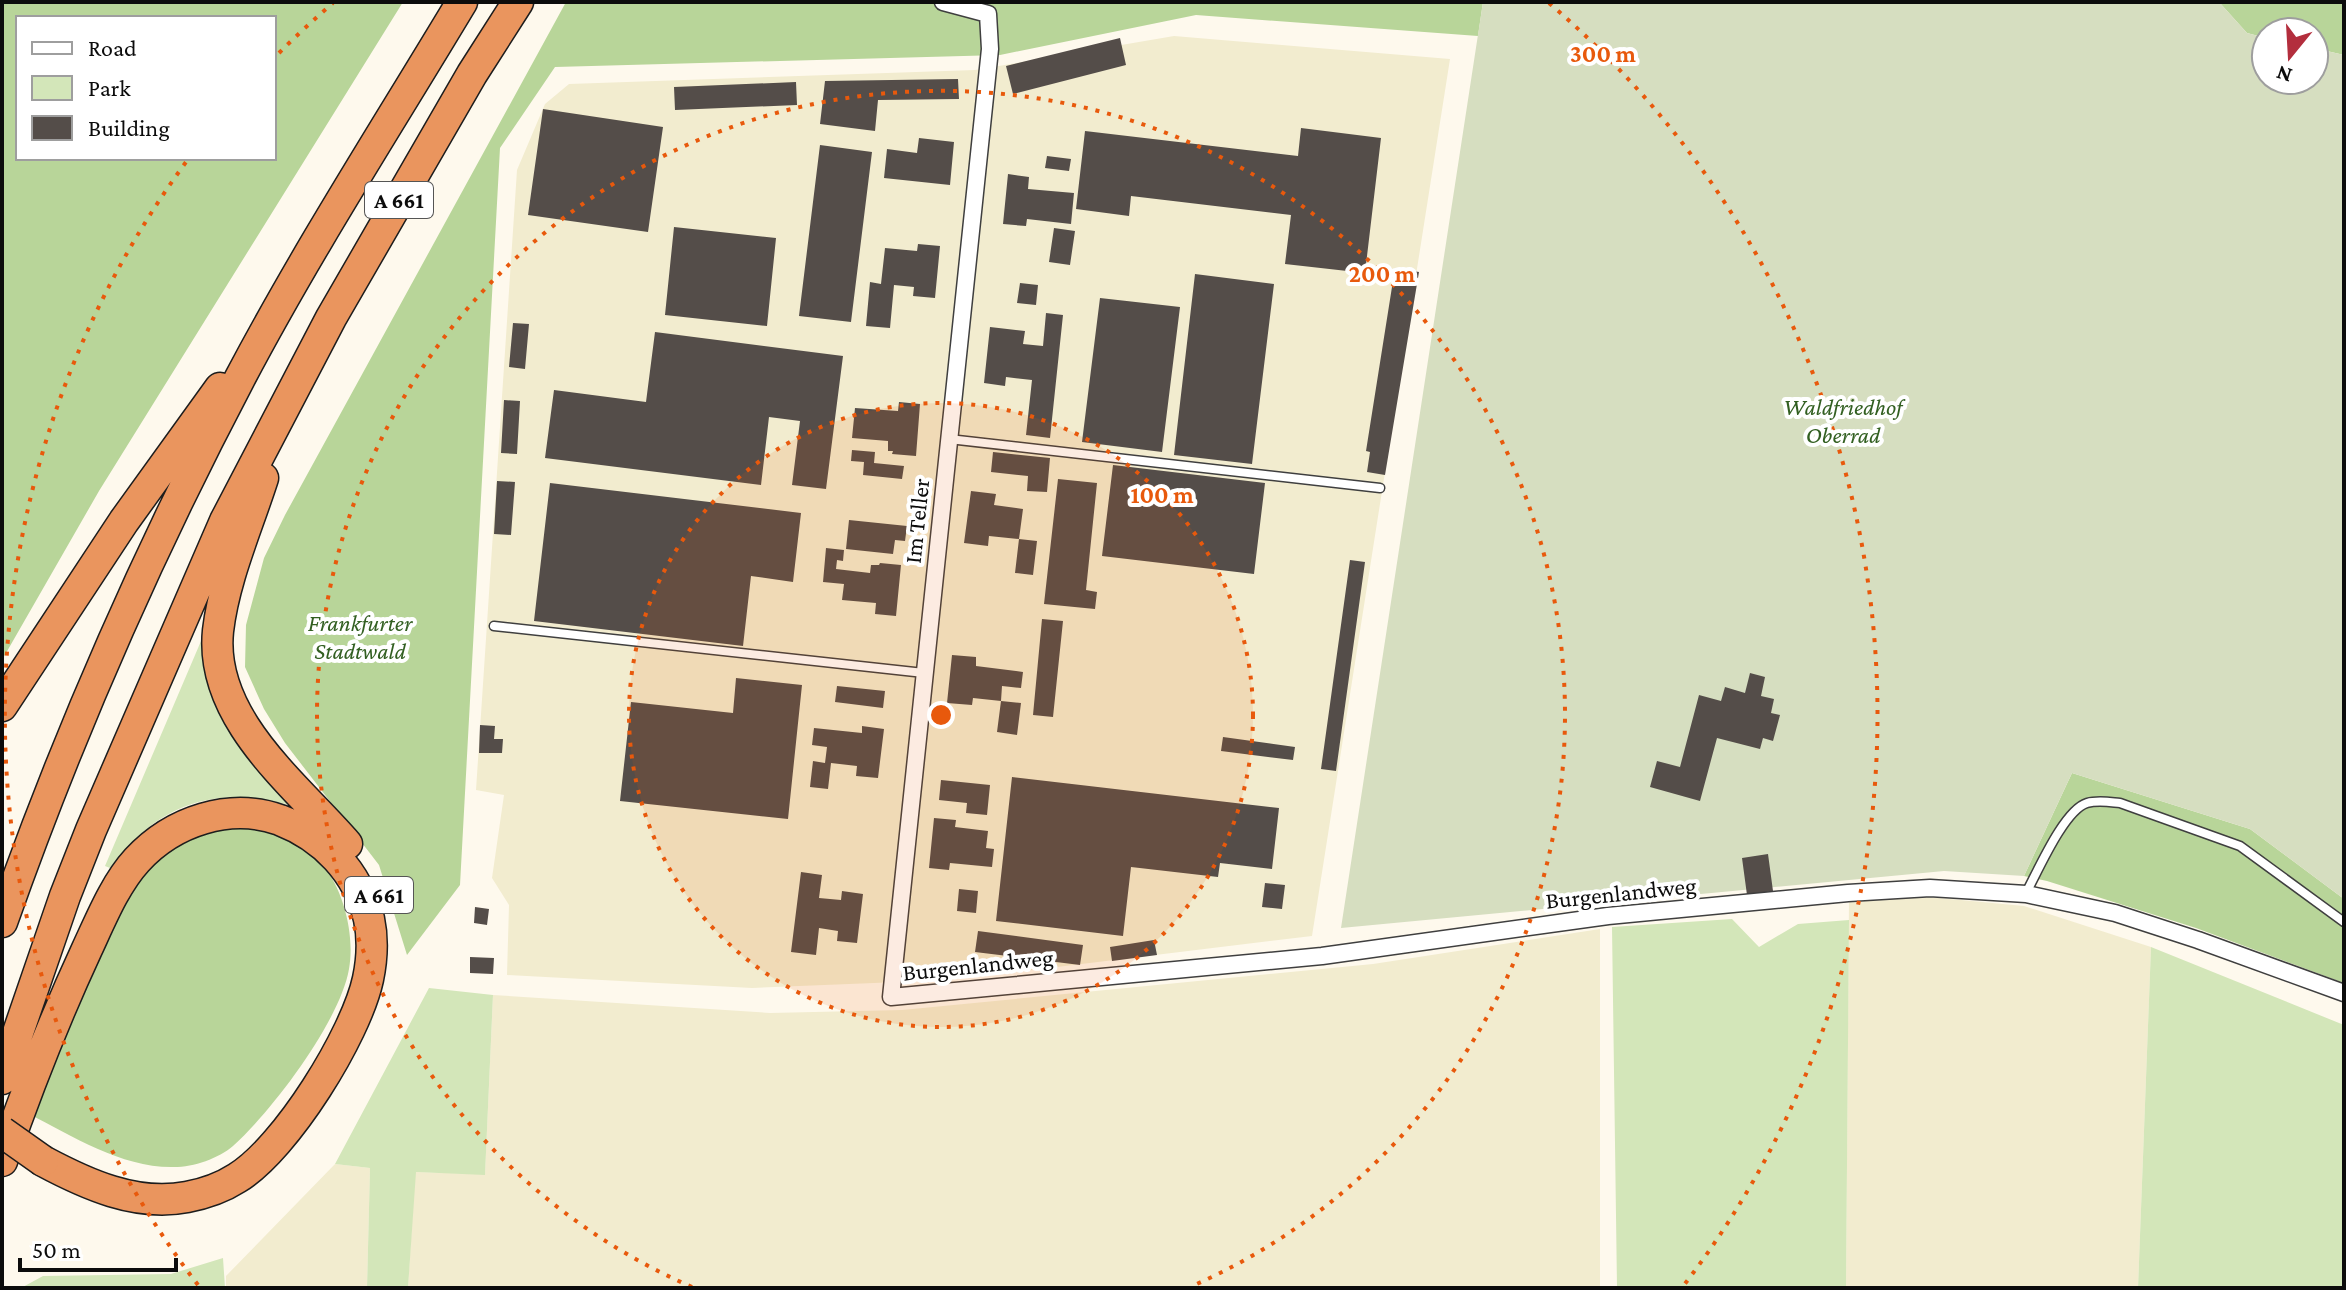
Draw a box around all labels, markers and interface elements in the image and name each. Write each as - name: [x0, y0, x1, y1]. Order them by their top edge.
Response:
- legend: [16, 16, 276, 160]
- north arrow: [2250, 16, 2330, 96]
- text: Road: [88, 34, 137, 61]
- text: 300 m: [1570, 40, 1637, 67]
- text: N: [2273, 60, 2295, 89]
- text: Park: [88, 74, 131, 101]
- text: Building: [88, 114, 170, 141]
- road number: A 661: [365, 182, 433, 218]
- text: 200 m: [1349, 260, 1416, 287]
- park label: Waldfriedhof Oberrad: [1784, 393, 1906, 448]
- street label: Im Teller: [899, 477, 934, 565]
- text: 100 m: [1130, 481, 1194, 508]
- park label: Frankfurter Stadtwald: [308, 609, 413, 664]
- centre of rings: [927, 701, 955, 729]
- street label: Burgenlandweg: [1544, 871, 1698, 914]
- road number: A 661: [345, 877, 413, 913]
- street label: Burgenlandweg: [901, 943, 1055, 986]
- scale bar: [20, 1222, 176, 1272]
- text: 50 m: [32, 1236, 81, 1263]

